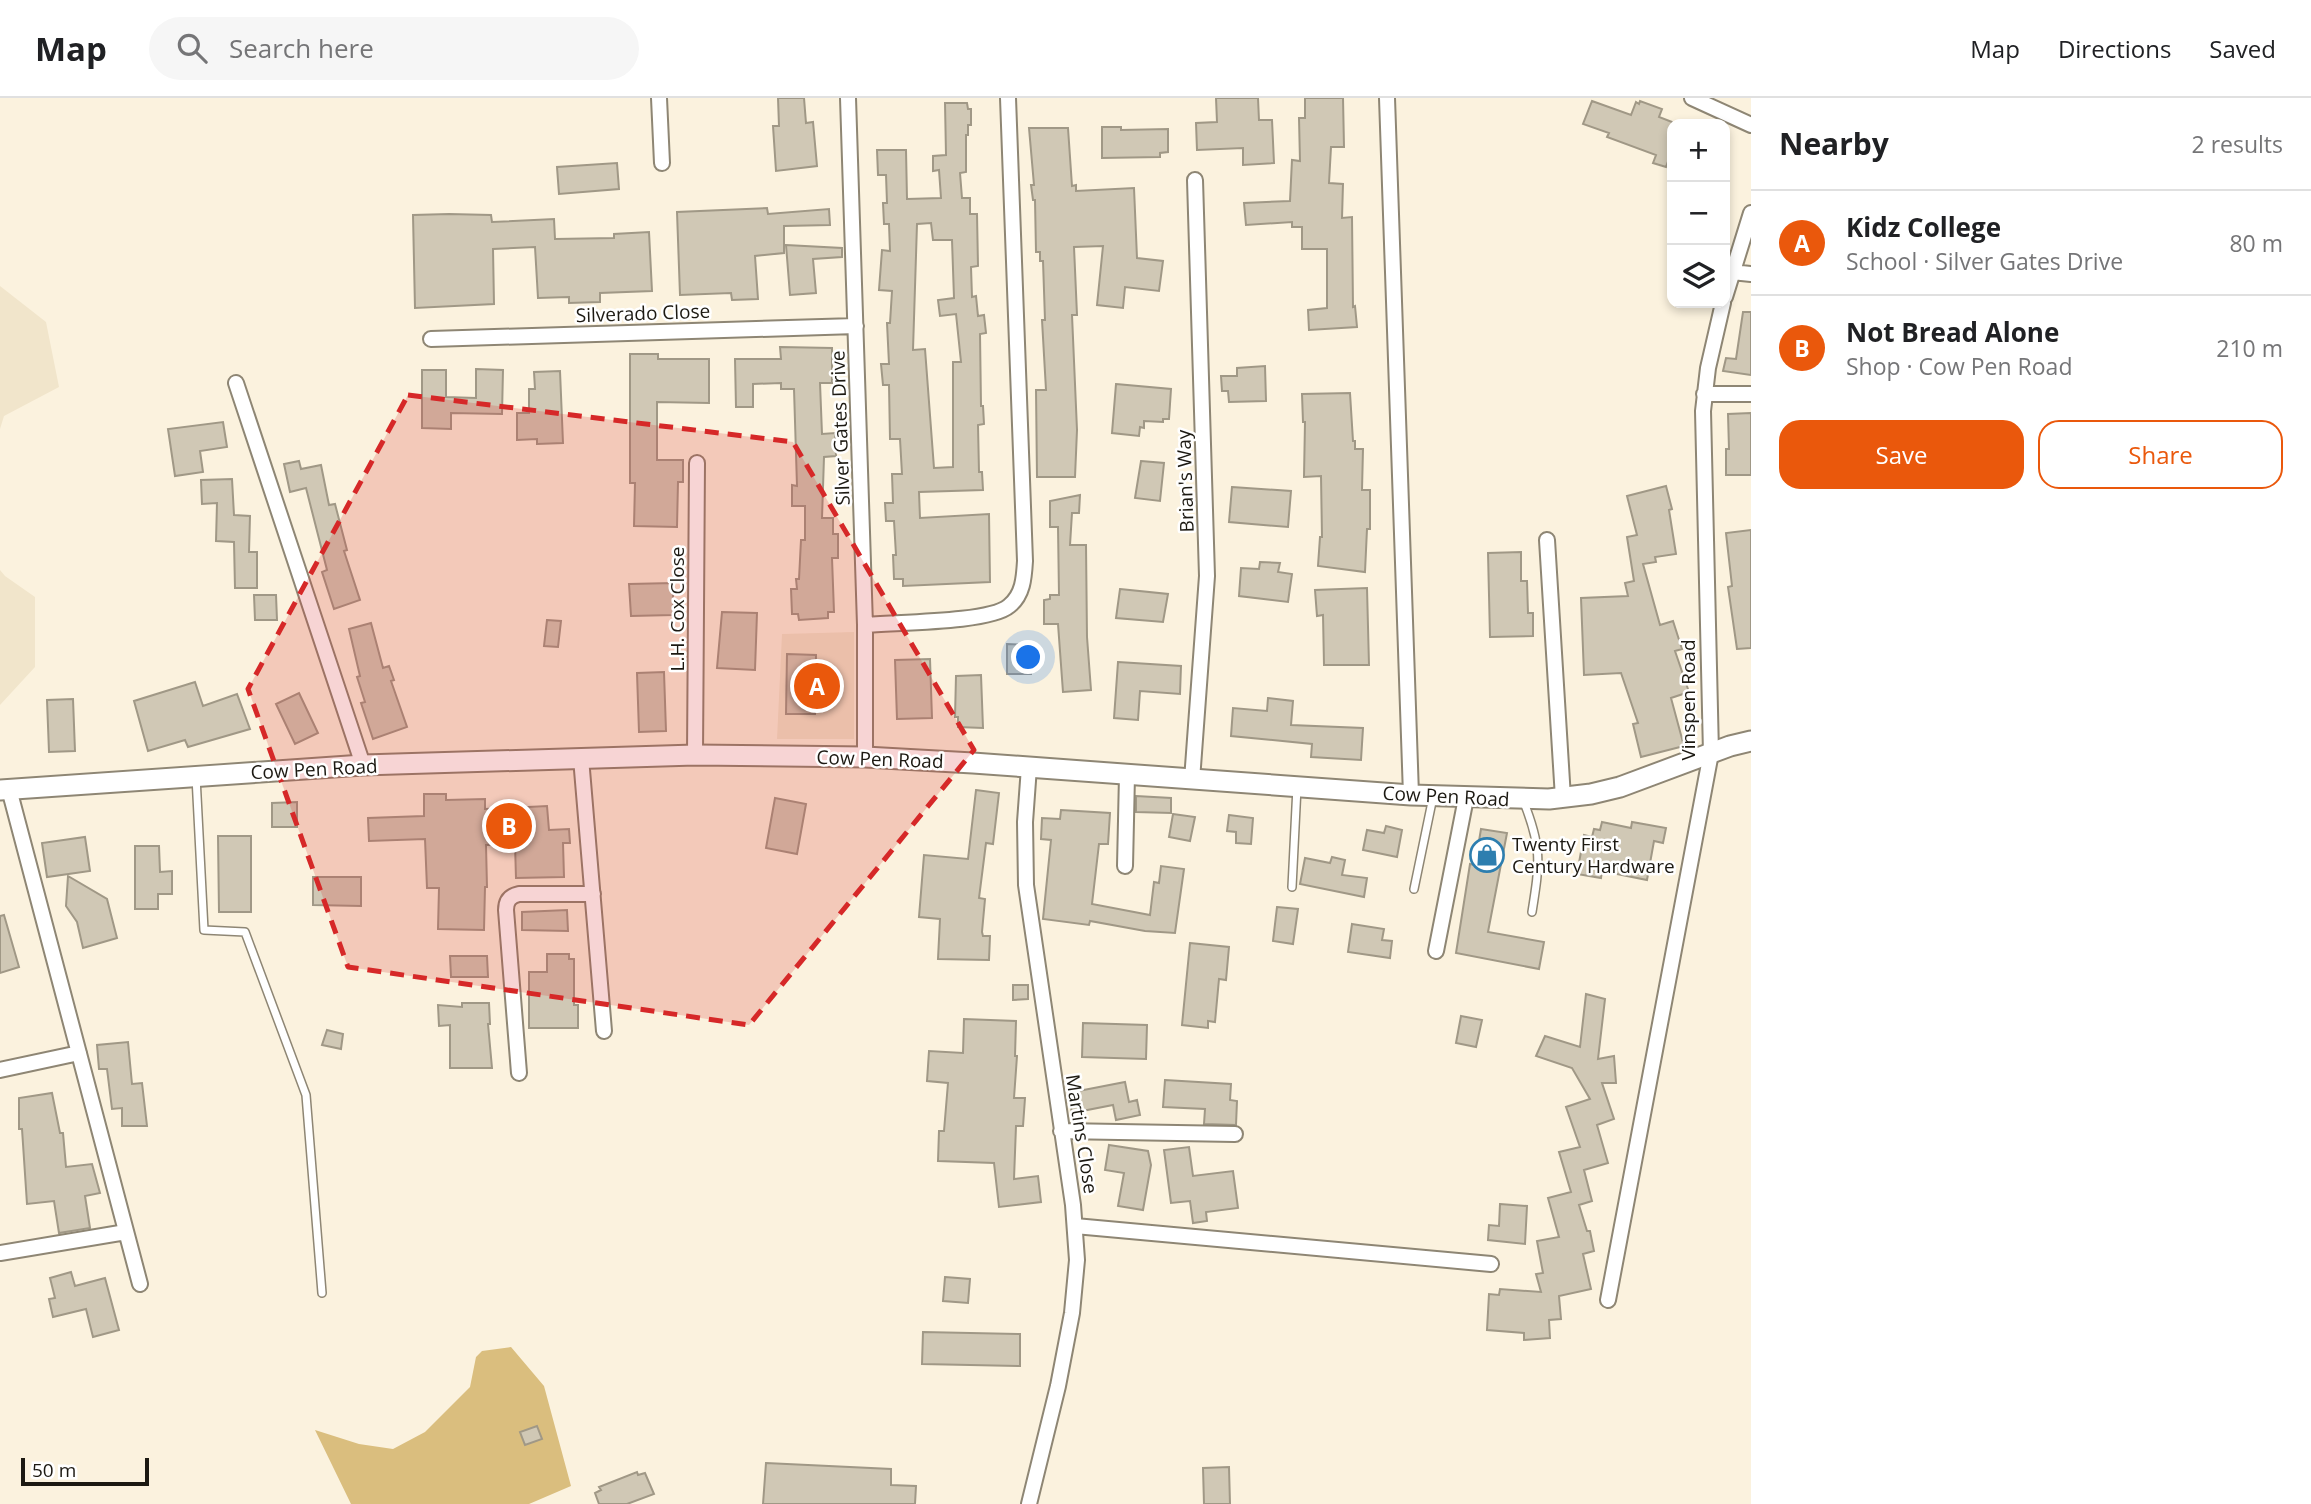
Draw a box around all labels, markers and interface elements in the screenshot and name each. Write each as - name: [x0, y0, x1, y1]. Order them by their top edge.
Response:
- search box: [149, 17, 639, 80]
- text: Map: [35, 26, 107, 71]
- icon: search: [173, 29, 211, 67]
- text: Search here: [229, 30, 374, 66]
- text: Map: [1970, 32, 2020, 65]
- text: Directions: [2058, 32, 2171, 65]
- text: Saved: [2209, 32, 2276, 65]
- map controls: [1667, 119, 1730, 308]
- button: +: [1667, 119, 1730, 182]
- text: Nearby: [1779, 123, 1889, 164]
- text: 2 results: [2192, 128, 2283, 160]
- button: −: [1667, 182, 1730, 245]
- text: Kidz College: [1846, 209, 2001, 245]
- text: A: [1794, 227, 1810, 259]
- text: 80 m: [2229, 227, 2283, 259]
- button: layers: [1667, 245, 1730, 308]
- text: School · Silver Gates Drive: [1846, 245, 2123, 277]
- street label: Silverado Close: [575, 298, 711, 328]
- text: Not Bread Alone: [1846, 314, 2059, 350]
- text: B: [1794, 332, 1810, 364]
- text: 210 m: [2216, 332, 2283, 364]
- street label: Silver Gates Drive: [824, 350, 856, 506]
- text: Shop · Cow Pen Road: [1846, 350, 2072, 382]
- button: Save: [1779, 420, 2024, 489]
- button: Share: [2038, 420, 2283, 489]
- street label: Brian's Way: [1170, 429, 1200, 533]
- street label: L.H. Cox Close: [664, 546, 690, 672]
- street label: Vinspen Road: [1675, 639, 1701, 761]
- your location: [1011, 640, 1045, 674]
- pin: A: [794, 660, 840, 712]
- street label: Cow Pen Road: [816, 744, 944, 774]
- street label: Cow Pen Road: [250, 753, 378, 785]
- street label: Cow Pen Road: [1382, 780, 1510, 812]
- pin: B: [486, 800, 532, 852]
- place label: Twenty First Century Hardware: [1512, 831, 1675, 879]
- shop icon: Twenty First Century Hardware: [1468, 836, 1506, 874]
- street label: Martins Close: [1060, 1072, 1104, 1196]
- scale bar: [21, 1455, 149, 1487]
- text: 50 m: [32, 1457, 76, 1483]

